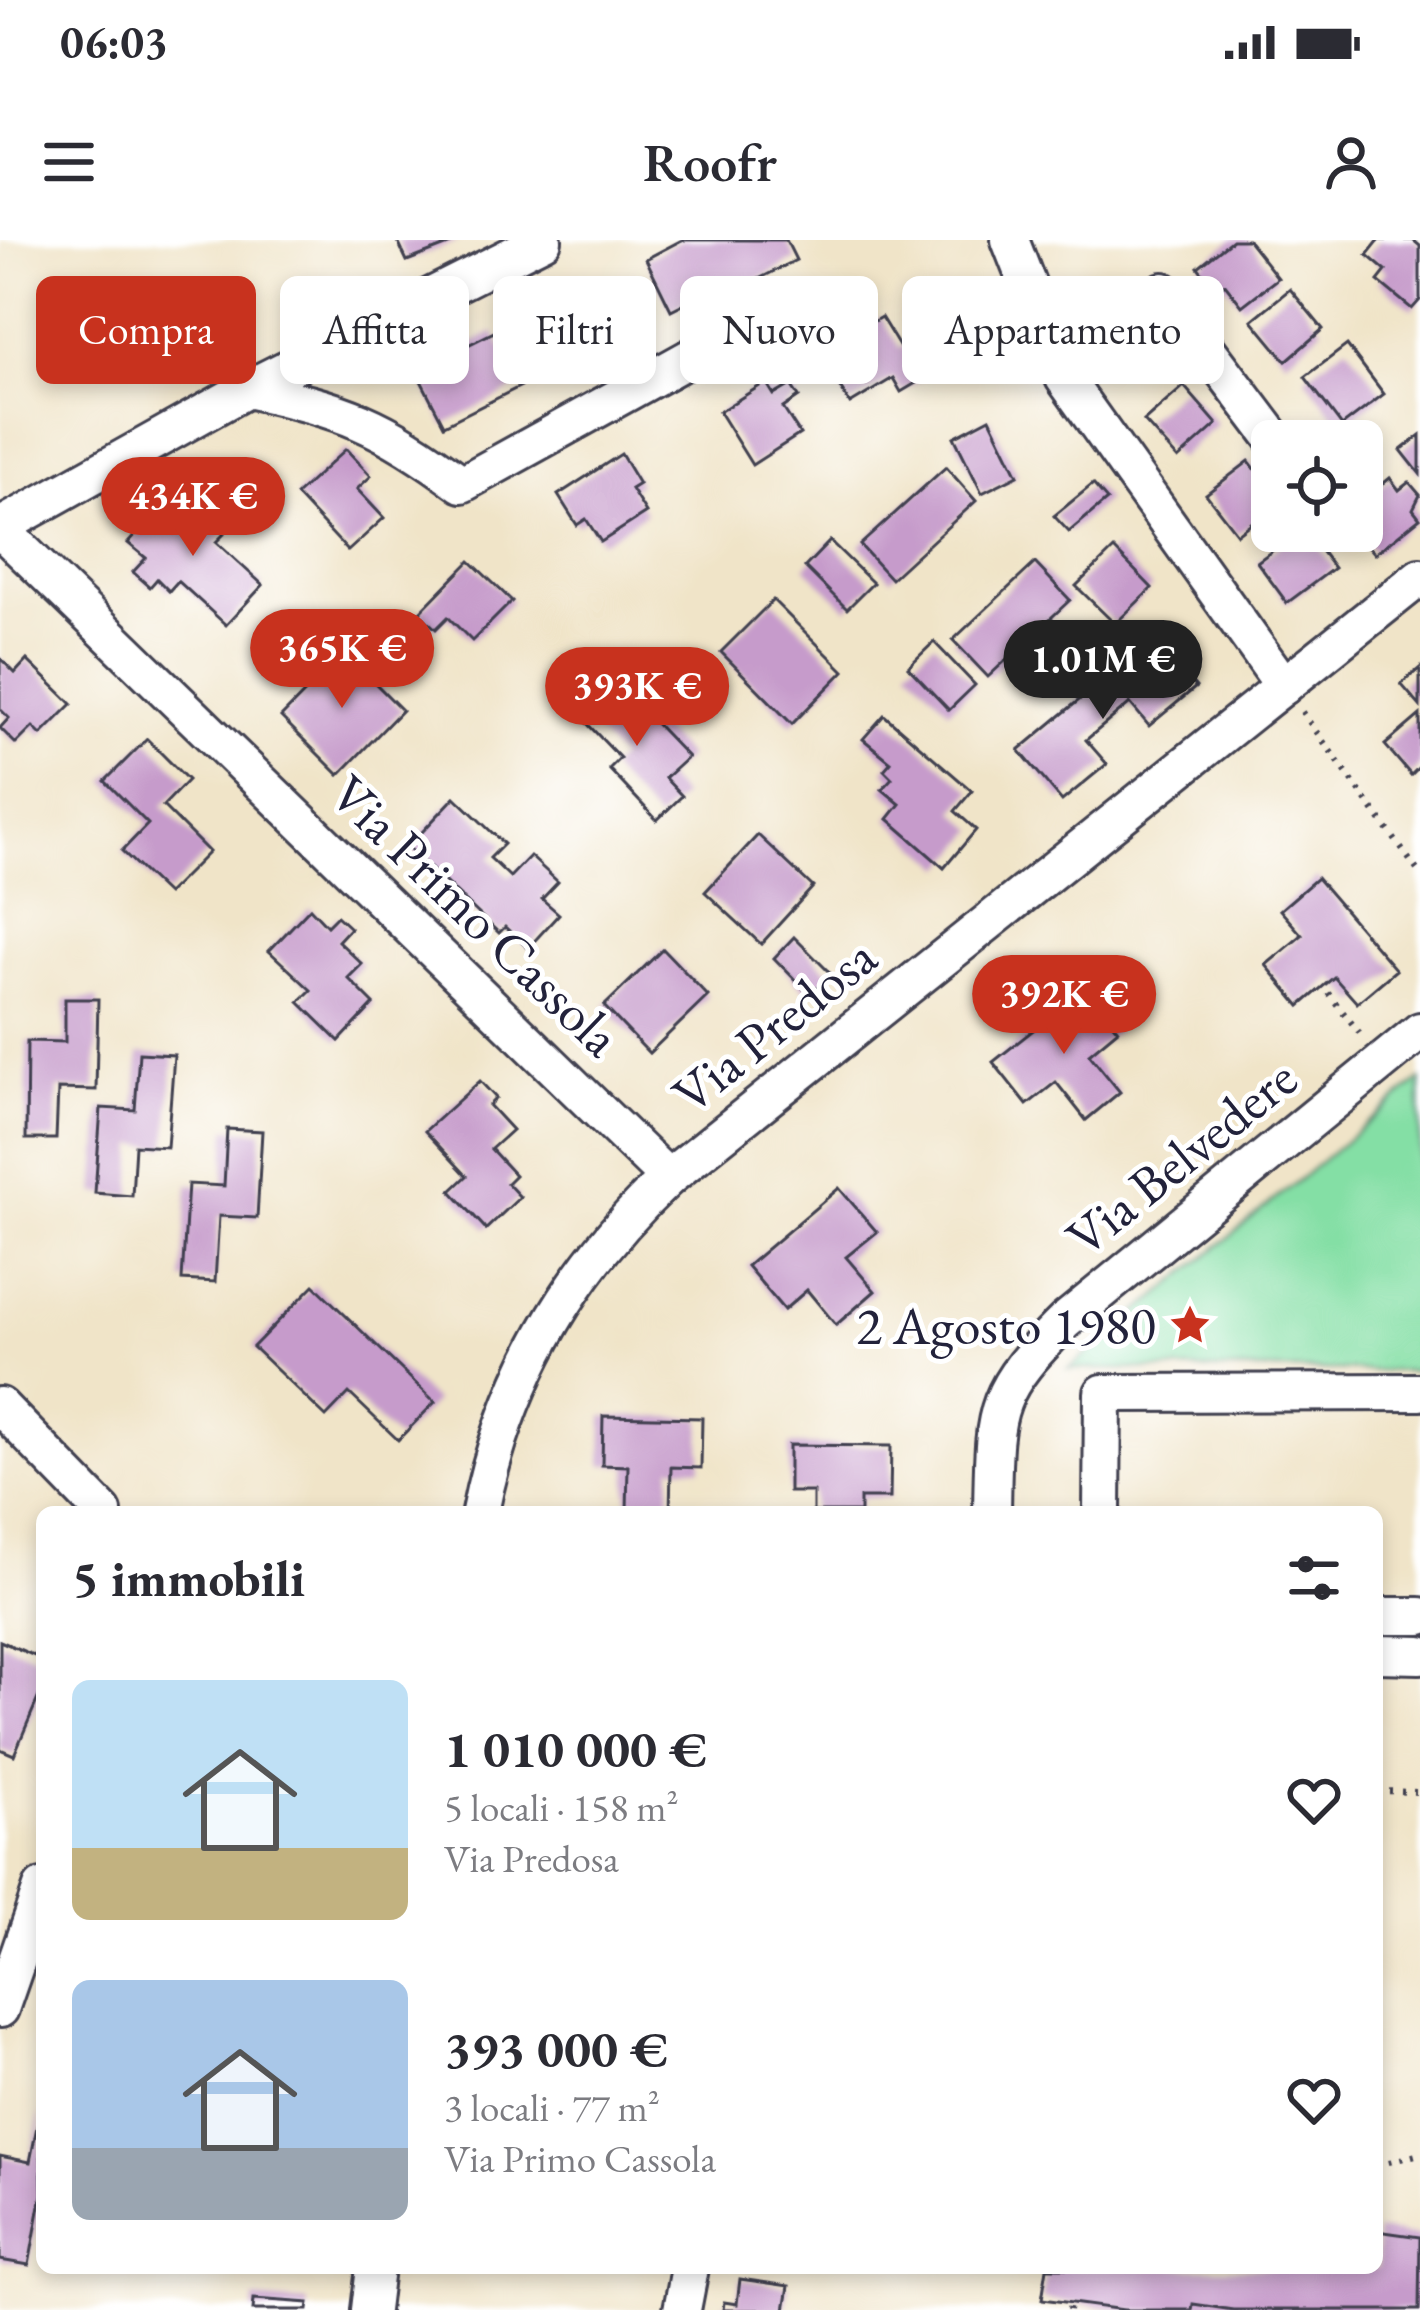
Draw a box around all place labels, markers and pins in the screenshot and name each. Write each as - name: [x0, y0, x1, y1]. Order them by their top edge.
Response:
- pin: 434K €: [95, 457, 291, 559]
- pin: 365K €: [244, 609, 440, 711]
- pin: 1.01M €: [992, 620, 1214, 722]
- pin: 393K €: [539, 647, 735, 749]
- pin: 392K €: [966, 955, 1162, 1057]
- place label: 2 Agosto 1980: [856, 1290, 1156, 1360]
- place icon: 2 Agosto 1980: [1167, 1302, 1213, 1348]

